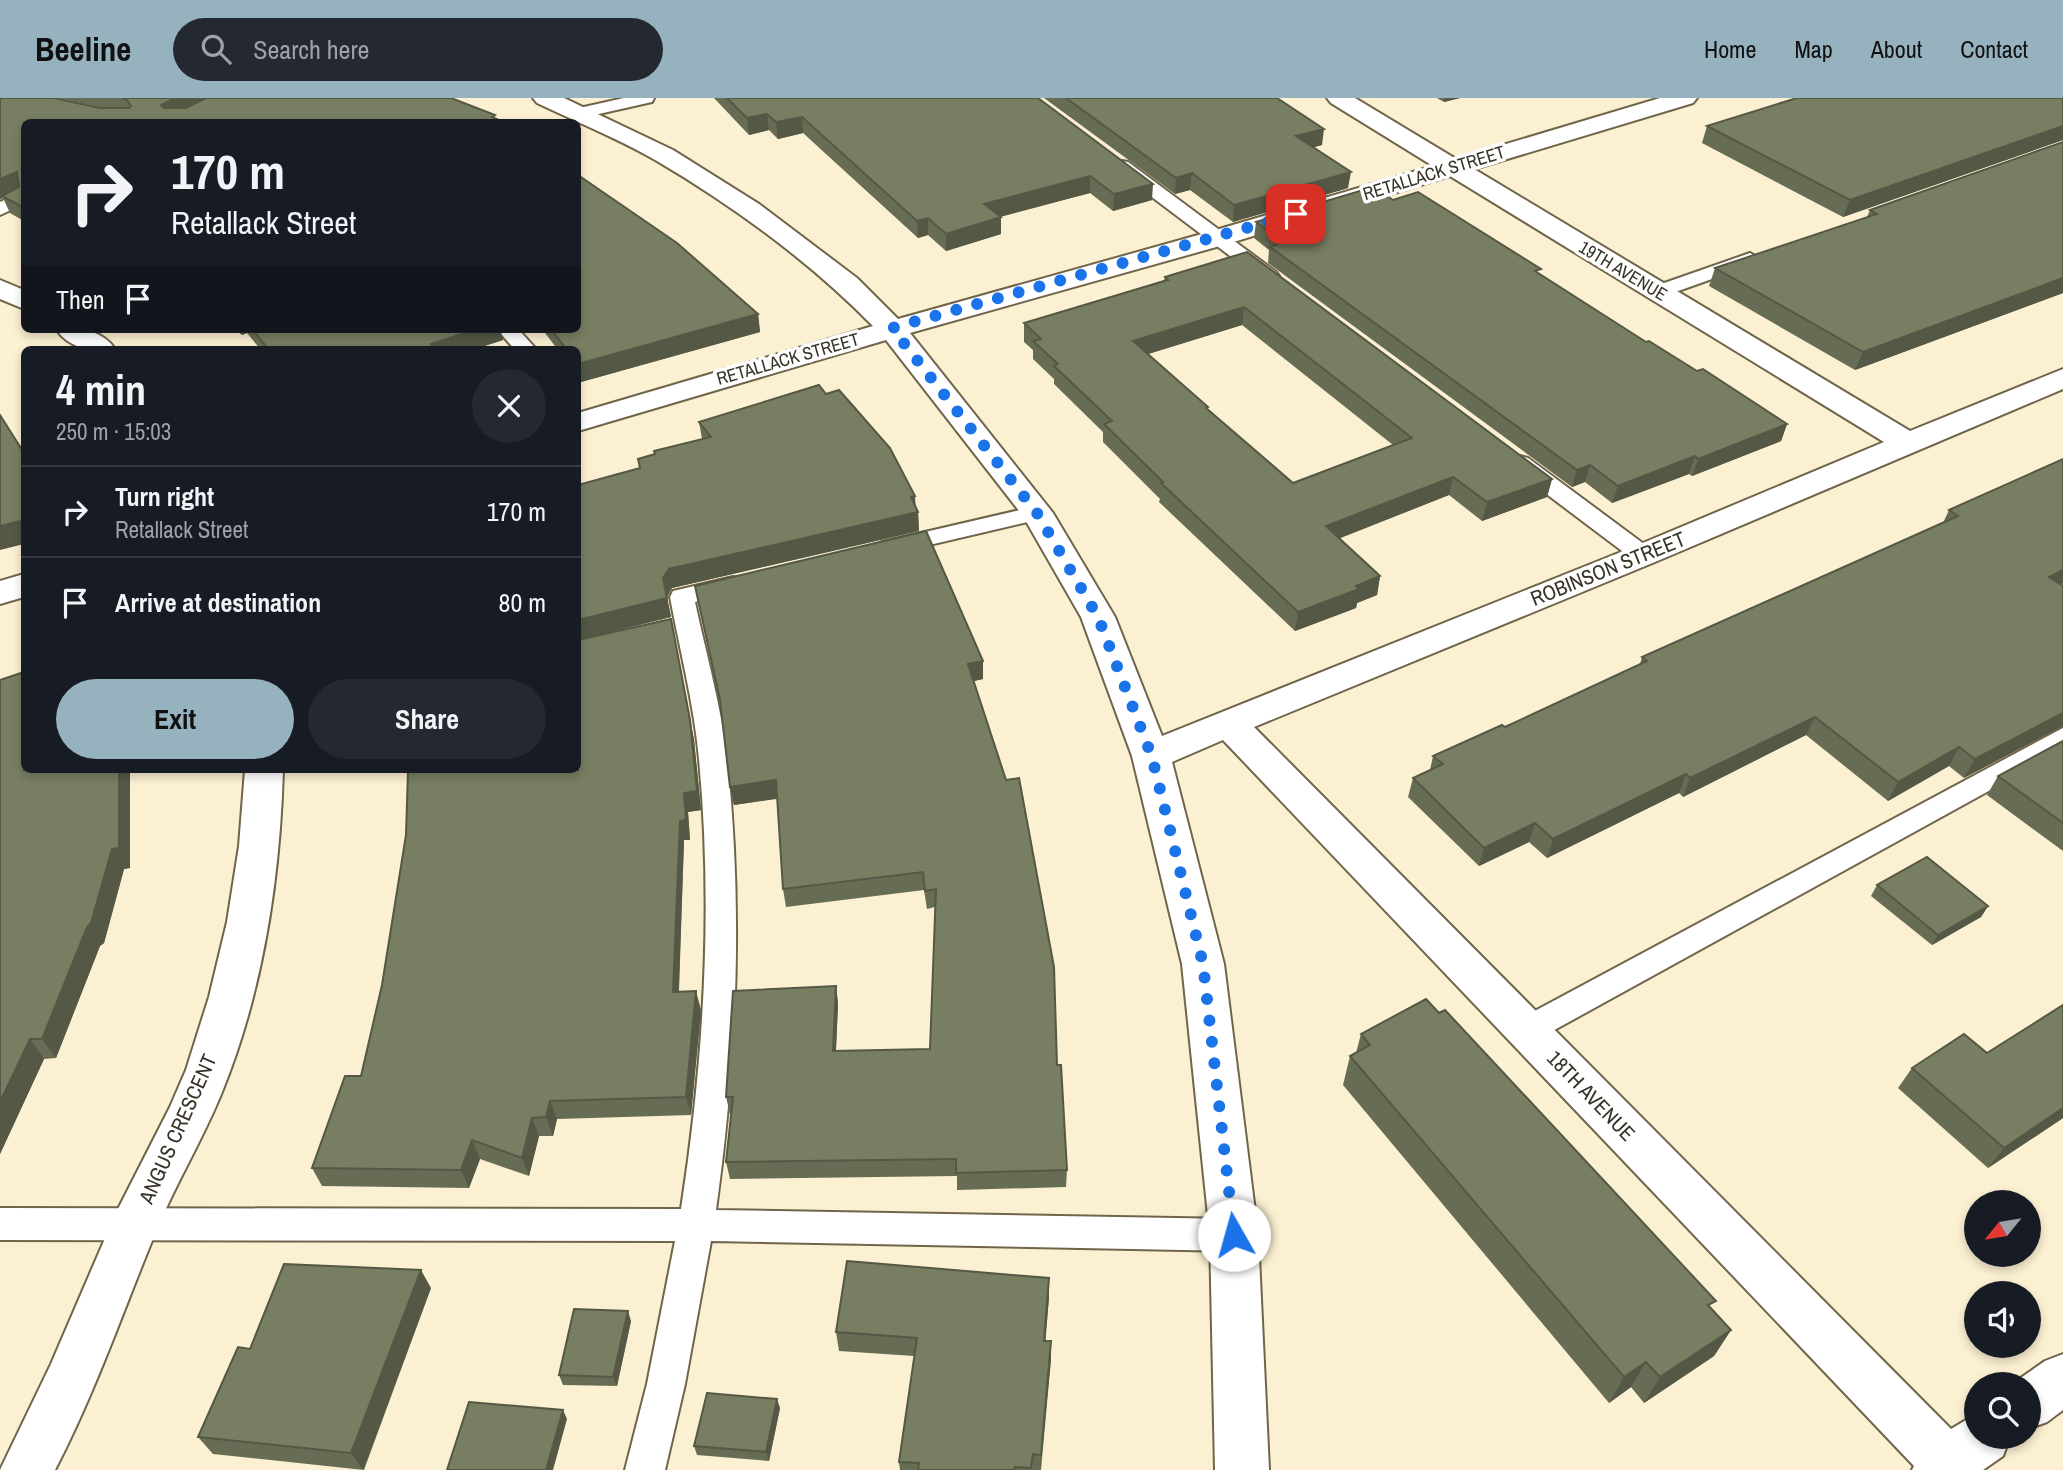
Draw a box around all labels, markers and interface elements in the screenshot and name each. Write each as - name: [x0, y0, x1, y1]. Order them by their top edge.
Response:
- search box: [173, 18, 663, 81]
- text: Beeline: [35, 27, 131, 71]
- icon: search: [197, 30, 235, 68]
- text: Search here: [253, 32, 369, 67]
- text: Home: [1704, 33, 1756, 65]
- text: Map: [1794, 33, 1833, 65]
- text: About: [1871, 33, 1922, 65]
- text: Contact: [1960, 33, 2028, 65]
- text: 170 m: [171, 138, 285, 204]
- street label: RETALLACK STREET: [1360, 139, 1508, 206]
- icon: right: [56, 147, 147, 238]
- pin: [1266, 184, 1326, 244]
- icon: arrive: [1277, 195, 1315, 233]
- text: Retallack Street: [171, 201, 356, 244]
- street label: 19TH AVENUE: [1574, 234, 1672, 307]
- icon: arrive: [119, 280, 157, 318]
- text: Then: [56, 282, 105, 317]
- street label: RETALLACK STREET: [714, 326, 862, 391]
- text: 4 min: [56, 362, 146, 418]
- button: close: [472, 369, 546, 443]
- text: 250 m · 15:03: [56, 416, 171, 447]
- text: Turn right: [115, 479, 214, 514]
- icon: right: [56, 493, 94, 531]
- text: 170 m: [487, 494, 546, 529]
- text: Retallack Street: [115, 514, 248, 545]
- street label: ROBINSON STREET: [1526, 524, 1690, 613]
- icon: arrive: [56, 584, 94, 622]
- text: Arrive at destination: [115, 585, 321, 620]
- text: 80 m: [499, 585, 546, 620]
- button: Exit: [56, 679, 294, 759]
- button: Share: [308, 679, 546, 759]
- street label: 18TH AVENUE: [1541, 1044, 1642, 1147]
- street label: ANGUS CRESCENT: [131, 1049, 224, 1209]
- north arrow: [1964, 1190, 2040, 1267]
- map controls: [1964, 1190, 2041, 1449]
- position arrow: [1197, 1198, 1271, 1272]
- button: sound: [1964, 1281, 2041, 1358]
- button: search: [1964, 1372, 2041, 1449]

